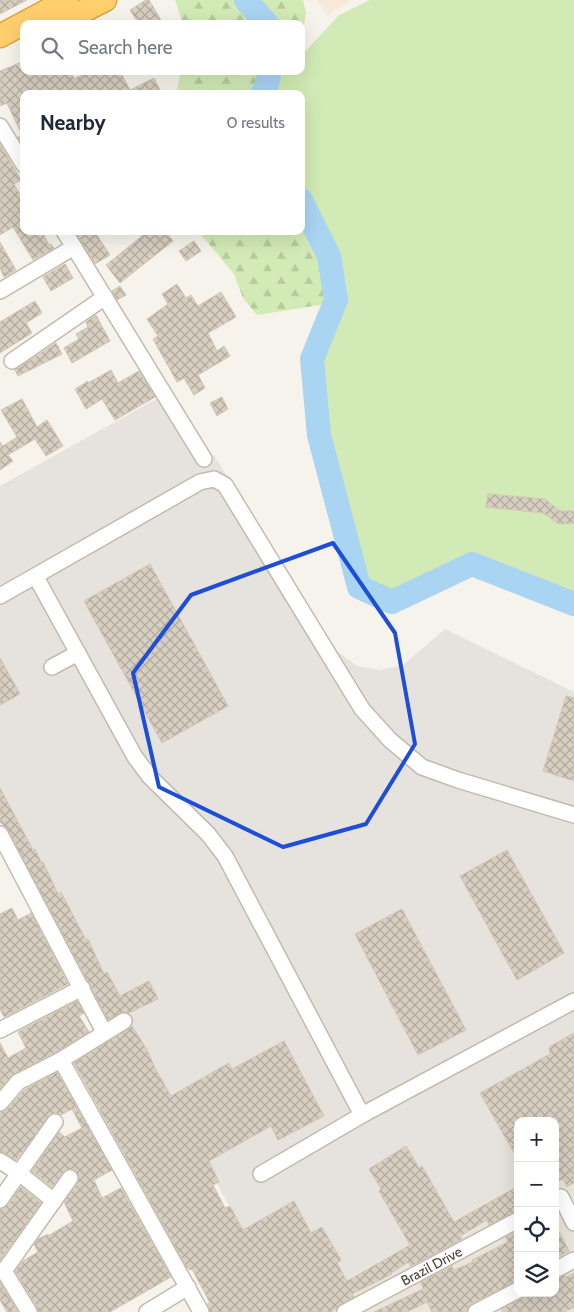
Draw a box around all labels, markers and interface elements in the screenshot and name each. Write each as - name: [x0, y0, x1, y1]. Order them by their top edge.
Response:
- search box: [20, 20, 305, 75]
- icon: search: [38, 34, 66, 62]
- text: Search here: [78, 36, 172, 59]
- text: Nearby: [40, 110, 106, 135]
- text: 0 results: [226, 113, 285, 132]
- map controls: [514, 1117, 559, 1297]
- button: +: [514, 1117, 559, 1162]
- button: −: [514, 1162, 559, 1207]
- button: locate: [514, 1207, 559, 1252]
- street label: Brazil Drive: [398, 1242, 465, 1290]
- button: layers: [514, 1252, 559, 1297]

